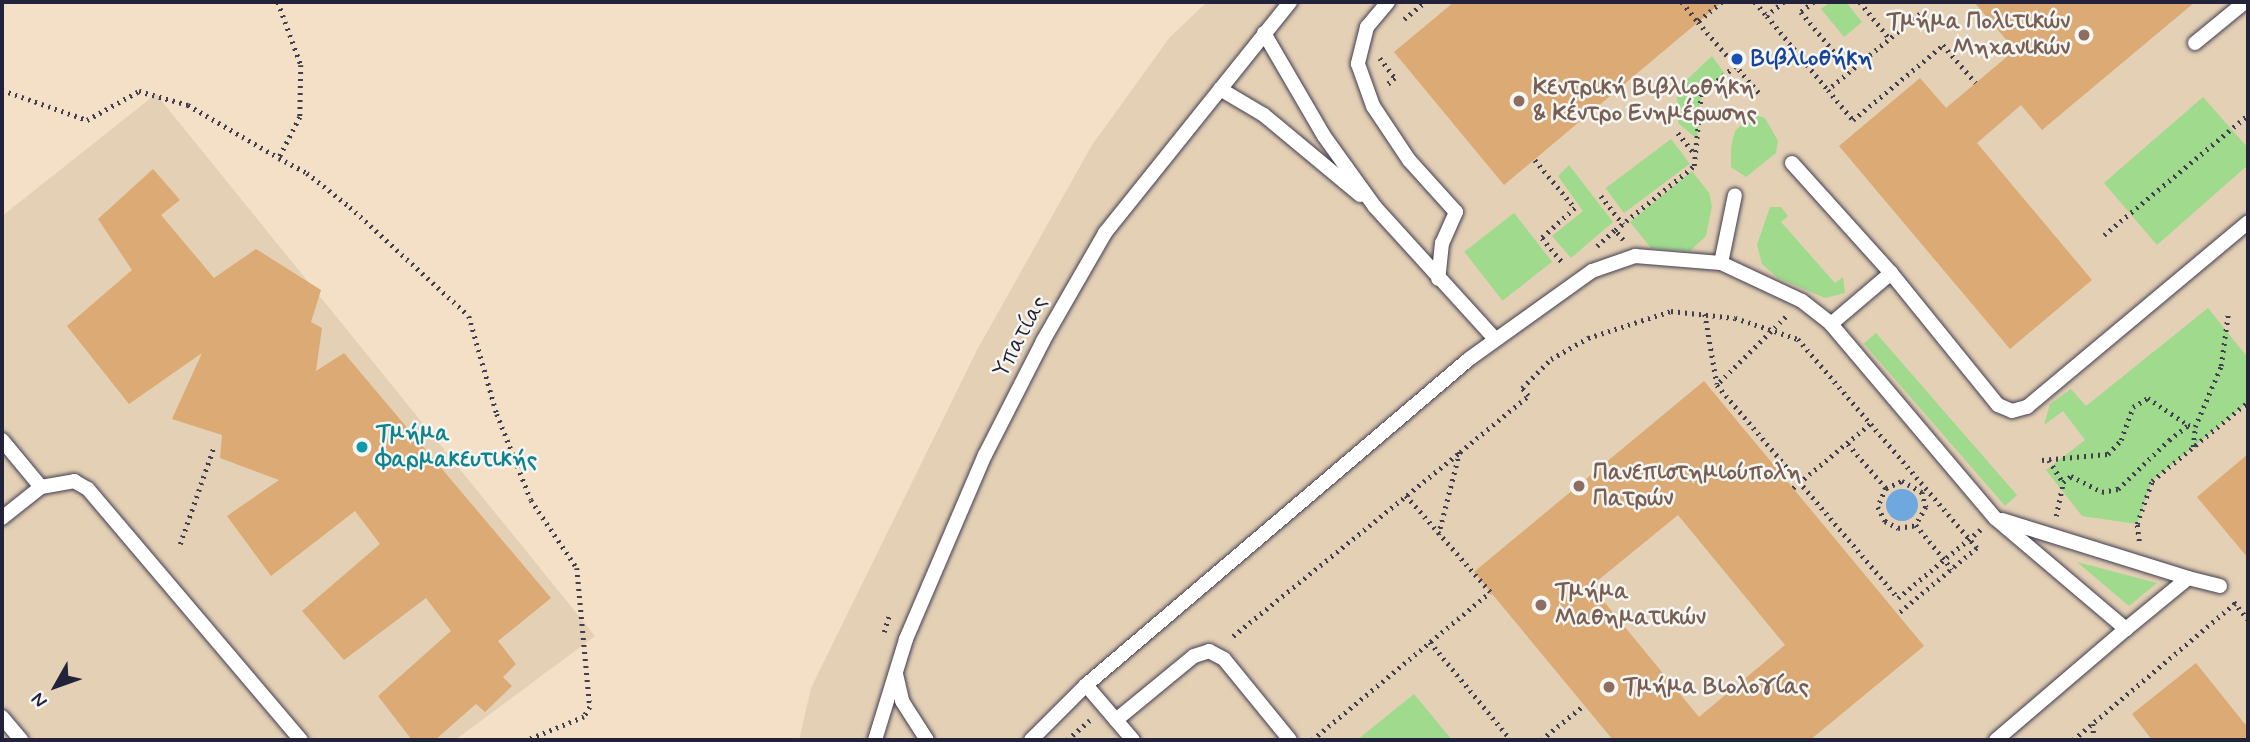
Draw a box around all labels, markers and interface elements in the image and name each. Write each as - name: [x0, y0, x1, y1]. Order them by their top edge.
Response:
- place label: Τμήμα Πολιτικών Μηχανικών: [1886, 8, 2070, 62]
- marker: Τμήμα Πολιτικών Μηχανικών: [2076, 27, 2092, 43]
- place label: Βιβλιοθήκη: [1751, 45, 1872, 73]
- marker: Βιβλιοθήκη: [1729, 51, 1745, 67]
- place label: Κεντρική Βιβλιοθήκη & Κέντρο Ενημέρωσης: [1533, 74, 1757, 128]
- marker: Κεντρική Βιβλιοθήκη & Κέντρο Ενημέρωσης: [1511, 93, 1527, 109]
- street label: Υπατίας: [988, 291, 1054, 383]
- place label: Τμήμα Φαρμακευτικής: [376, 420, 537, 474]
- marker: Τμήμα Φαρμακευτικής: [354, 439, 370, 455]
- place label: Πανεπιστημιούπολη Πατρών: [1593, 459, 1801, 513]
- marker: Πανεπιστημιούπολη Πατρών: [1571, 478, 1587, 494]
- place label: Τμήμα Μαθηματικών: [1555, 578, 1706, 632]
- marker: Τμήμα Μαθηματικών: [1533, 597, 1549, 613]
- north arrow: [21, 651, 91, 721]
- place label: Τμήμα Βιολογίας: [1623, 673, 1809, 701]
- marker: Τμήμα Βιολογίας: [1601, 679, 1617, 695]
- text: N: [26, 687, 53, 713]

